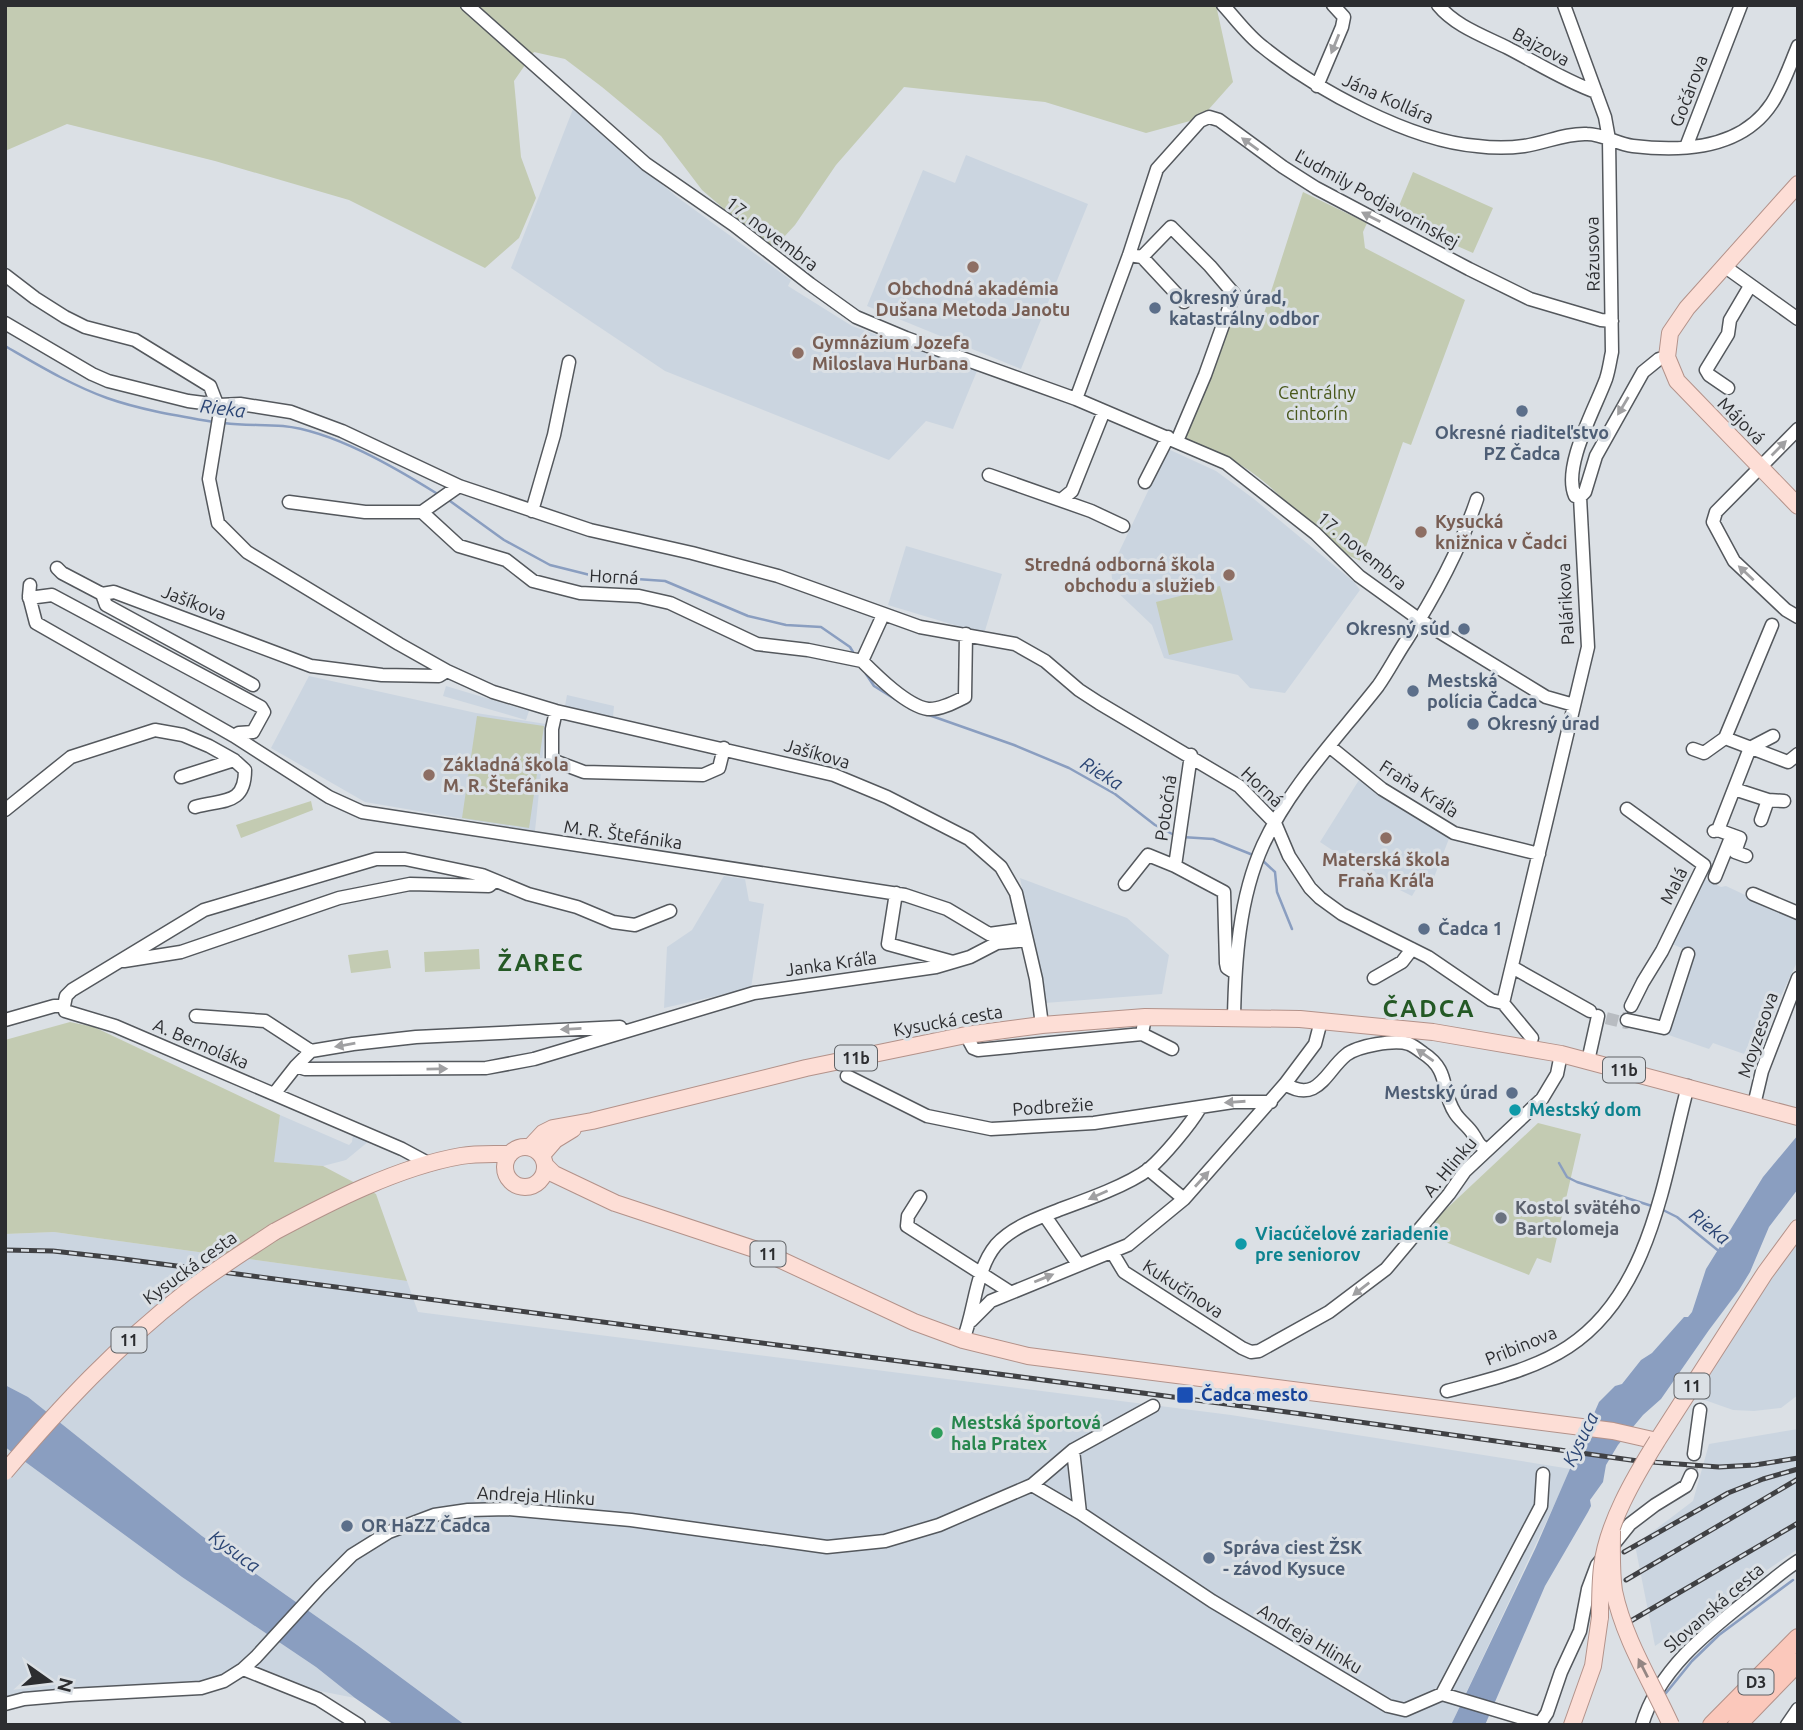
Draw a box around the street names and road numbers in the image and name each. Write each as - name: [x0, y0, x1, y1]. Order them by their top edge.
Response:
- street label: Bajzova: [1510, 23, 1573, 69]
- street label: Gočárova: [1665, 52, 1711, 129]
- street label: Jána Kollára: [1340, 69, 1437, 127]
- street label: Ľudmily Podjavorinskej: [1292, 145, 1463, 252]
- street label: 17. novembra: [722, 192, 823, 274]
- street label: Rázusova: [1581, 216, 1603, 292]
- street label: Májová: [1714, 393, 1769, 448]
- street label: 17. novembra: [1314, 507, 1411, 593]
- street label: Palárikova: [1553, 562, 1577, 646]
- street label: Horná: [589, 565, 639, 587]
- street label: Jašíkova: [159, 581, 229, 624]
- street label: Jašíkova: [782, 734, 852, 772]
- street label: Fraňa Kráľa: [1376, 755, 1463, 821]
- street label: Horná: [1238, 762, 1288, 810]
- street label: Potočná: [1150, 774, 1180, 842]
- street label: M. R. Štefánika: [562, 815, 684, 852]
- street label: Malá: [1656, 864, 1691, 907]
- street label: Janka Kráľa: [784, 947, 878, 979]
- street label: Moyzesova: [1733, 989, 1781, 1080]
- street label: Kysucká cesta: [892, 1001, 1004, 1039]
- street label: A. Bernoláka: [151, 1014, 252, 1072]
- road number: 11b: [835, 1046, 877, 1070]
- road number: 11b: [1603, 1058, 1645, 1082]
- street label: Podbrežie: [1012, 1093, 1094, 1119]
- street label: A. Hlinku: [1418, 1132, 1480, 1200]
- street label: Kysucká cesta: [139, 1227, 240, 1308]
- road number: 11: [750, 1242, 786, 1266]
- street label: Kukučínova: [1139, 1255, 1228, 1322]
- street label: Pribinova: [1482, 1322, 1559, 1369]
- road number: 11: [111, 1328, 146, 1352]
- road number: 11: [1674, 1374, 1710, 1398]
- street label: Andreja Hlinku: [476, 1482, 596, 1508]
- street label: Slovanská cesta: [1659, 1559, 1767, 1656]
- street label: Andreja Hlinku: [1255, 1599, 1366, 1677]
- road number: D3: [1738, 1670, 1774, 1694]

